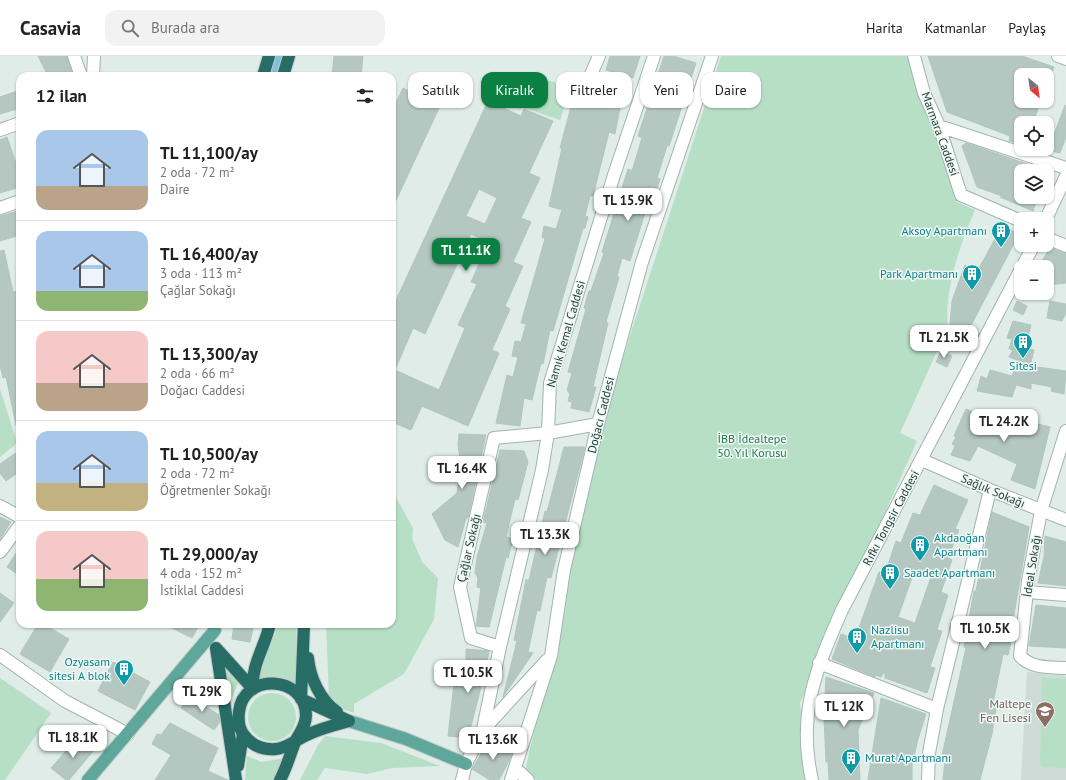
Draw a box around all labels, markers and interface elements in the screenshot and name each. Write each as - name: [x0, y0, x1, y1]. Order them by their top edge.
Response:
- search box: [105, 10, 385, 46]
- text: Casavia: [20, 16, 81, 40]
- icon: search: [119, 17, 141, 39]
- text: Burada ara: [151, 18, 220, 37]
- text: Harita: [866, 19, 903, 37]
- text: Katmanlar: [925, 19, 986, 37]
- text: Paylaş: [1008, 19, 1046, 37]
- north arrow: [1014, 68, 1054, 108]
- map controls: [1014, 68, 1054, 300]
- chip: Satılık: [408, 72, 473, 108]
- chip: Kiralık: [481, 72, 548, 108]
- chip: Filtreler: [556, 72, 632, 108]
- chip: Yeni: [640, 72, 693, 108]
- chip: Daire: [701, 72, 761, 108]
- text: 12 ilan: [36, 85, 87, 107]
- icon: filters: [354, 85, 376, 107]
- street label: Marmara Caddesi: [918, 90, 963, 178]
- button: locate: [1014, 116, 1054, 156]
- text: TL 11,100/ay: [160, 142, 258, 164]
- icon: home: [68, 146, 116, 194]
- text: 2 oda · 72 m²: [160, 164, 235, 181]
- button: layers: [1014, 164, 1054, 204]
- text: Daire: [160, 181, 189, 198]
- pin: TL 15.9K: [587, 188, 669, 222]
- text: TL 15.9K: [603, 192, 653, 209]
- button: +: [1014, 212, 1054, 252]
- building icon: Aksoy Apartmanı: [990, 220, 1012, 248]
- place label: Aksoy Apartmanı: [901, 223, 987, 238]
- pin: TL 11.1K: [425, 238, 507, 272]
- text: TL 11.1K: [441, 242, 491, 259]
- text: TL 16,400/ay: [160, 243, 258, 265]
- icon: home: [68, 247, 116, 295]
- button: −: [1014, 260, 1054, 300]
- building icon: Park Apartmanı: [961, 263, 983, 291]
- text: 3 oda · 113 m²: [160, 265, 242, 282]
- place label: Park Apartmanı: [880, 266, 958, 281]
- street label: Namık Kemal Caddesi: [543, 279, 588, 389]
- text: Çağlar Sokağı: [160, 282, 236, 299]
- pin: TL 21.5K: [903, 325, 985, 359]
- text: TL 21.5K: [919, 329, 969, 346]
- building icon: Sitesi: [1012, 331, 1034, 359]
- text: TL 13,300/ay: [160, 343, 258, 365]
- icon: home: [68, 347, 116, 395]
- place label: Sitesi: [1009, 358, 1037, 373]
- text: 2 oda · 66 m²: [160, 365, 235, 382]
- street label: Doğacı Caddesi: [584, 375, 617, 455]
- text: Doğacı Caddesi: [160, 382, 245, 399]
- pin: TL 24.2K: [963, 409, 1045, 443]
- text: TL 24.2K: [979, 413, 1029, 430]
- park label: İBB İdealtepe 50. Yıl Korusu: [717, 431, 787, 460]
- text: TL 10,500/ay: [160, 443, 258, 465]
- icon: home: [68, 447, 116, 495]
- pin: TL 16.4K: [421, 456, 503, 490]
- text: TL 16.4K: [437, 460, 487, 477]
- text: 2 oda · 72 m²: [160, 465, 235, 482]
- street label: Rıfkı Tongsir Caddesi: [859, 467, 922, 568]
- street label: Sağlık Sokağı: [959, 470, 1028, 511]
- text: Öğretmenler Sokağı: [160, 482, 271, 499]
- street label: Çağlar Sokağı: [453, 512, 484, 584]
- pin: TL 13.3K: [504, 522, 586, 556]
- text: TL 13.3K: [520, 526, 570, 543]
- place label: Akdaoğan Apartmanı: [934, 530, 987, 559]
- building icon: Akdaoğan Apartmanı: [909, 534, 931, 562]
- street label: İdeal Sokağı: [1019, 534, 1044, 598]
- text: TL 29,000/ay: [160, 543, 258, 565]
- icon: home: [68, 547, 116, 595]
- building icon: Saadet Apartmanı: [879, 562, 901, 590]
- text: 4 oda · 152 m²: [160, 565, 242, 582]
- place label: Saadet Apartmanı: [904, 565, 995, 580]
- text: İstiklal Caddesi: [160, 582, 244, 599]
- pin: TL 10.5K: [944, 616, 1026, 650]
- text: TL 10.5K: [960, 620, 1010, 637]
- place label: Nazlisu Apartmanı: [871, 622, 924, 651]
- building icon: Nazlisu Apartmanı: [846, 626, 868, 654]
- place label: Ozyasam sitesi A blok: [49, 654, 110, 683]
- building icon: Ozyasam sitesi A blok: [113, 658, 135, 686]
- pin: TL 10.5K: [427, 660, 509, 694]
- text: TL 10.5K: [443, 664, 493, 681]
- pin: TL 29K: [169, 679, 235, 713]
- text: TL 29K: [182, 683, 222, 700]
- pin: TL 12K: [811, 694, 877, 728]
- place label: Maltepe Fen Lisesi: [980, 696, 1031, 725]
- text: TL 12K: [824, 698, 864, 715]
- school or university icon: Maltepe Fen Lisesi: [1034, 700, 1056, 728]
- pin: TL 18.1K: [32, 725, 114, 759]
- pin: TL 13.6K: [452, 727, 534, 761]
- text: TL 18.1K: [48, 729, 98, 746]
- text: TL 13.6K: [468, 731, 518, 748]
- building icon: Murat Apartmanı: [840, 747, 862, 775]
- place label: Murat Apartmanı: [865, 750, 951, 765]

